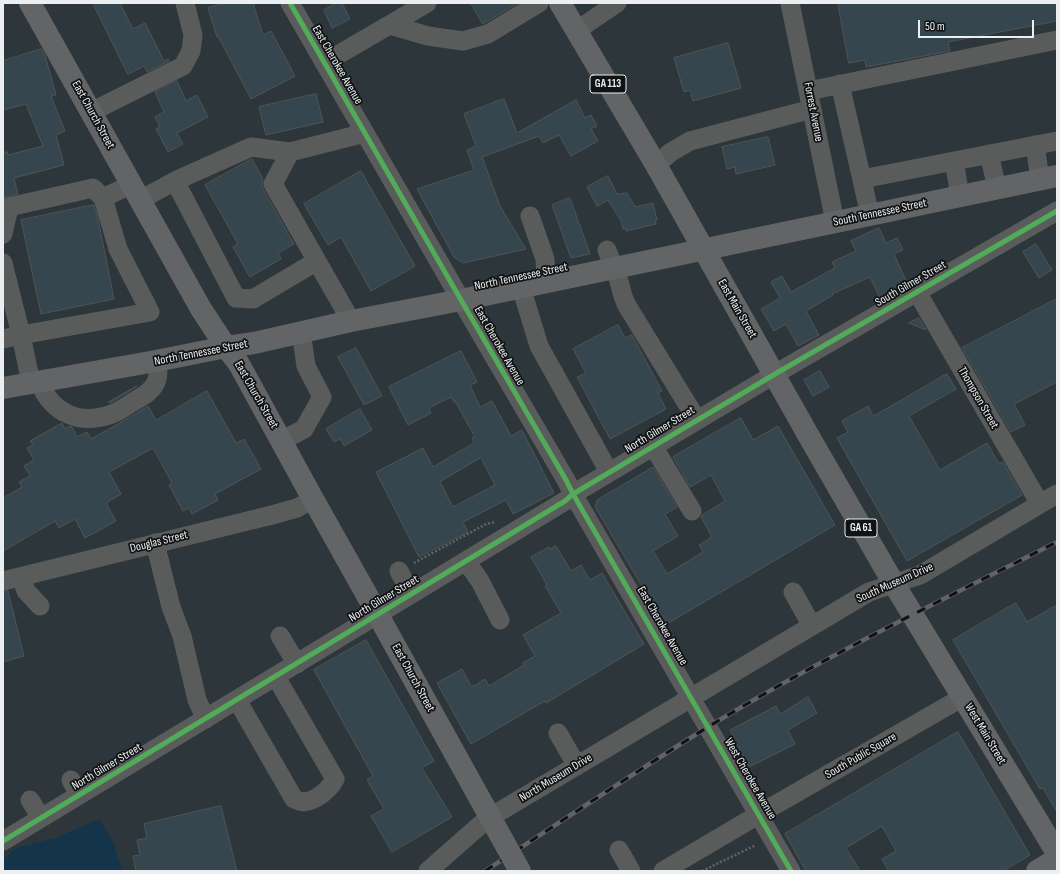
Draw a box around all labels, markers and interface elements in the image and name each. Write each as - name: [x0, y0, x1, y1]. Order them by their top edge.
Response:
- scale bar: [920, 12, 1036, 38]
- text: 50 m: [925, 19, 945, 34]
- street label: East Cherokee Avenue: [309, 23, 365, 107]
- road number: GA 113: [590, 75, 626, 93]
- street label: East Church Street: [68, 78, 118, 152]
- street label: Forrest Avenue: [800, 81, 826, 143]
- street label: South Tennessee Street: [832, 196, 928, 230]
- street label: South Gilmer Street: [873, 258, 949, 310]
- street label: North Tennessee Street: [473, 260, 569, 294]
- street label: East Main Street: [714, 277, 760, 341]
- street label: East Cherokee Avenue: [471, 304, 527, 388]
- street label: North Tennessee Street: [153, 337, 249, 369]
- street label: East Church Street: [231, 359, 281, 431]
- street label: Thompson Street: [954, 364, 1002, 432]
- street label: North Gilmer Street: [622, 403, 698, 457]
- road number: GA 61: [845, 519, 877, 537]
- street label: Douglas Street: [129, 528, 189, 556]
- street label: South Museum Drive: [854, 560, 936, 606]
- street label: North Gilmer Street: [346, 572, 422, 626]
- street label: East Cherokee Avenue: [634, 584, 690, 668]
- street label: East Church Street: [388, 641, 438, 715]
- street label: West Main Street: [961, 701, 1009, 767]
- street label: South Public Square: [823, 730, 899, 782]
- street label: West Cherokee Avenue: [721, 736, 779, 822]
- street label: North Gilmer Street: [69, 740, 145, 794]
- street label: North Museum Drive: [517, 751, 595, 805]

